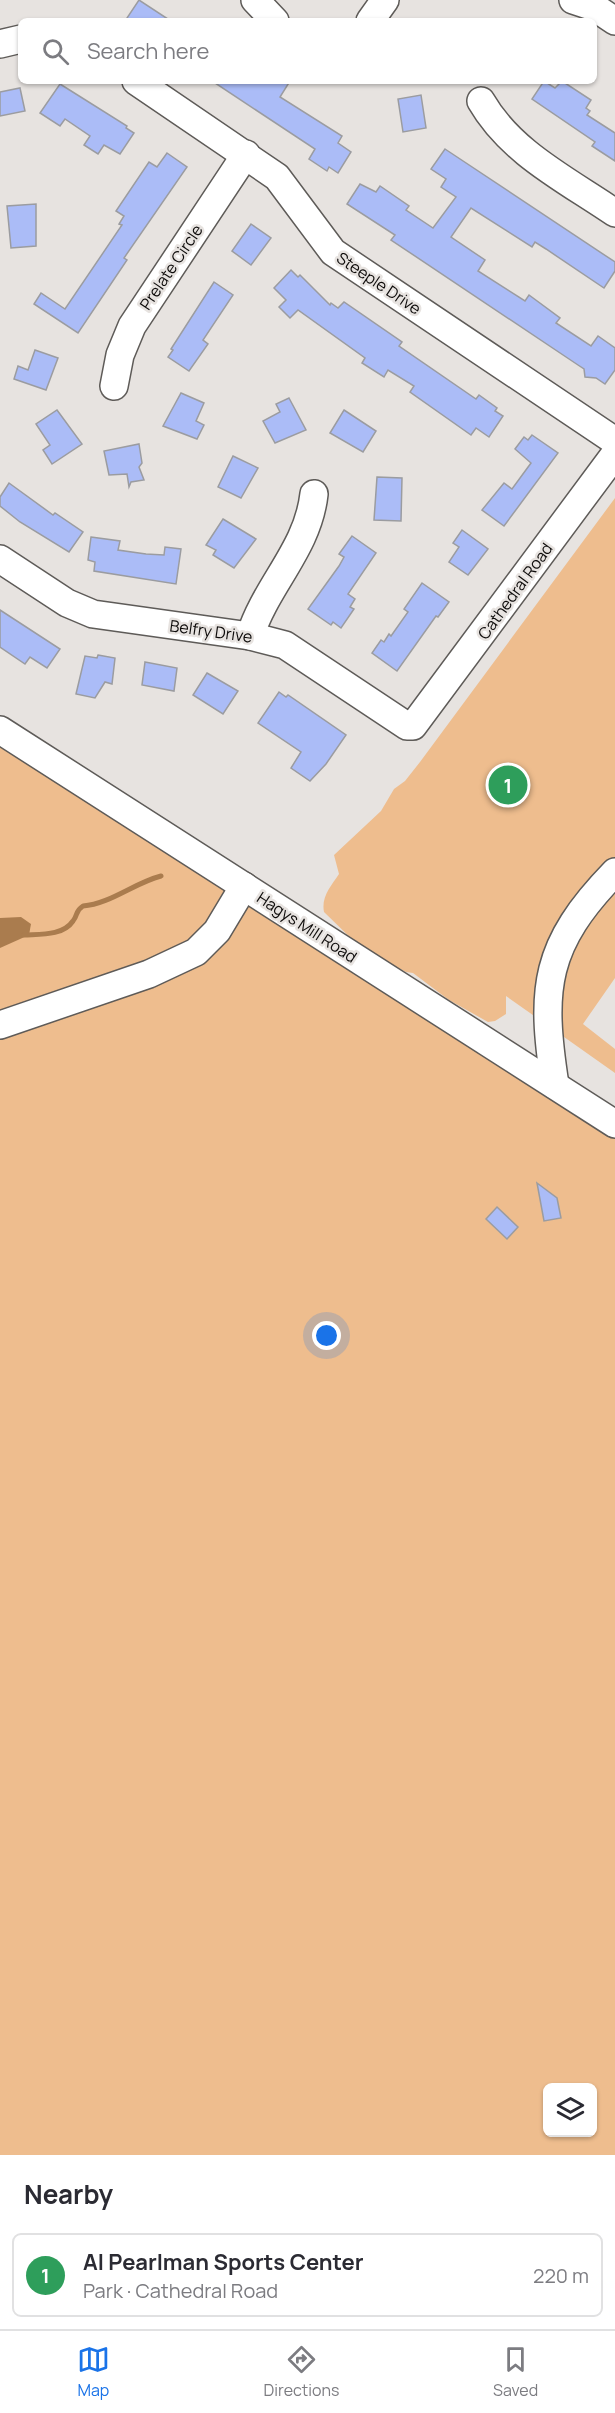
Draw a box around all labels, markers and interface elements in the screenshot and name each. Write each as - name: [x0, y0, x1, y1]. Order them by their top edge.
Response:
- search box: [18, 18, 597, 84]
- icon: search: [39, 35, 72, 68]
- text: Search here: [87, 36, 209, 66]
- street label: Prelate Circle: [134, 220, 208, 314]
- street label: Steeple Drive: [332, 247, 426, 319]
- street label: Cathedral Road: [473, 538, 557, 644]
- street label: Belfry Drive: [168, 614, 254, 648]
- pin: 1: [488, 762, 528, 808]
- street label: Hagys Mill Road: [253, 886, 361, 968]
- your location: [312, 1321, 341, 1350]
- map controls: [543, 2083, 597, 2137]
- button: layers: [543, 2083, 597, 2137]
- text: Nearby: [24, 2176, 113, 2212]
- text: Al Pearlman Sports Center: [83, 2247, 364, 2277]
- text: 1: [41, 2262, 50, 2289]
- text: 220 m: [533, 2262, 589, 2289]
- text: Park · Cathedral Road: [83, 2277, 278, 2304]
- tab: Map: [77, 2343, 110, 2401]
- tab: Directions: [264, 2343, 339, 2401]
- tab: Saved: [493, 2343, 538, 2401]

